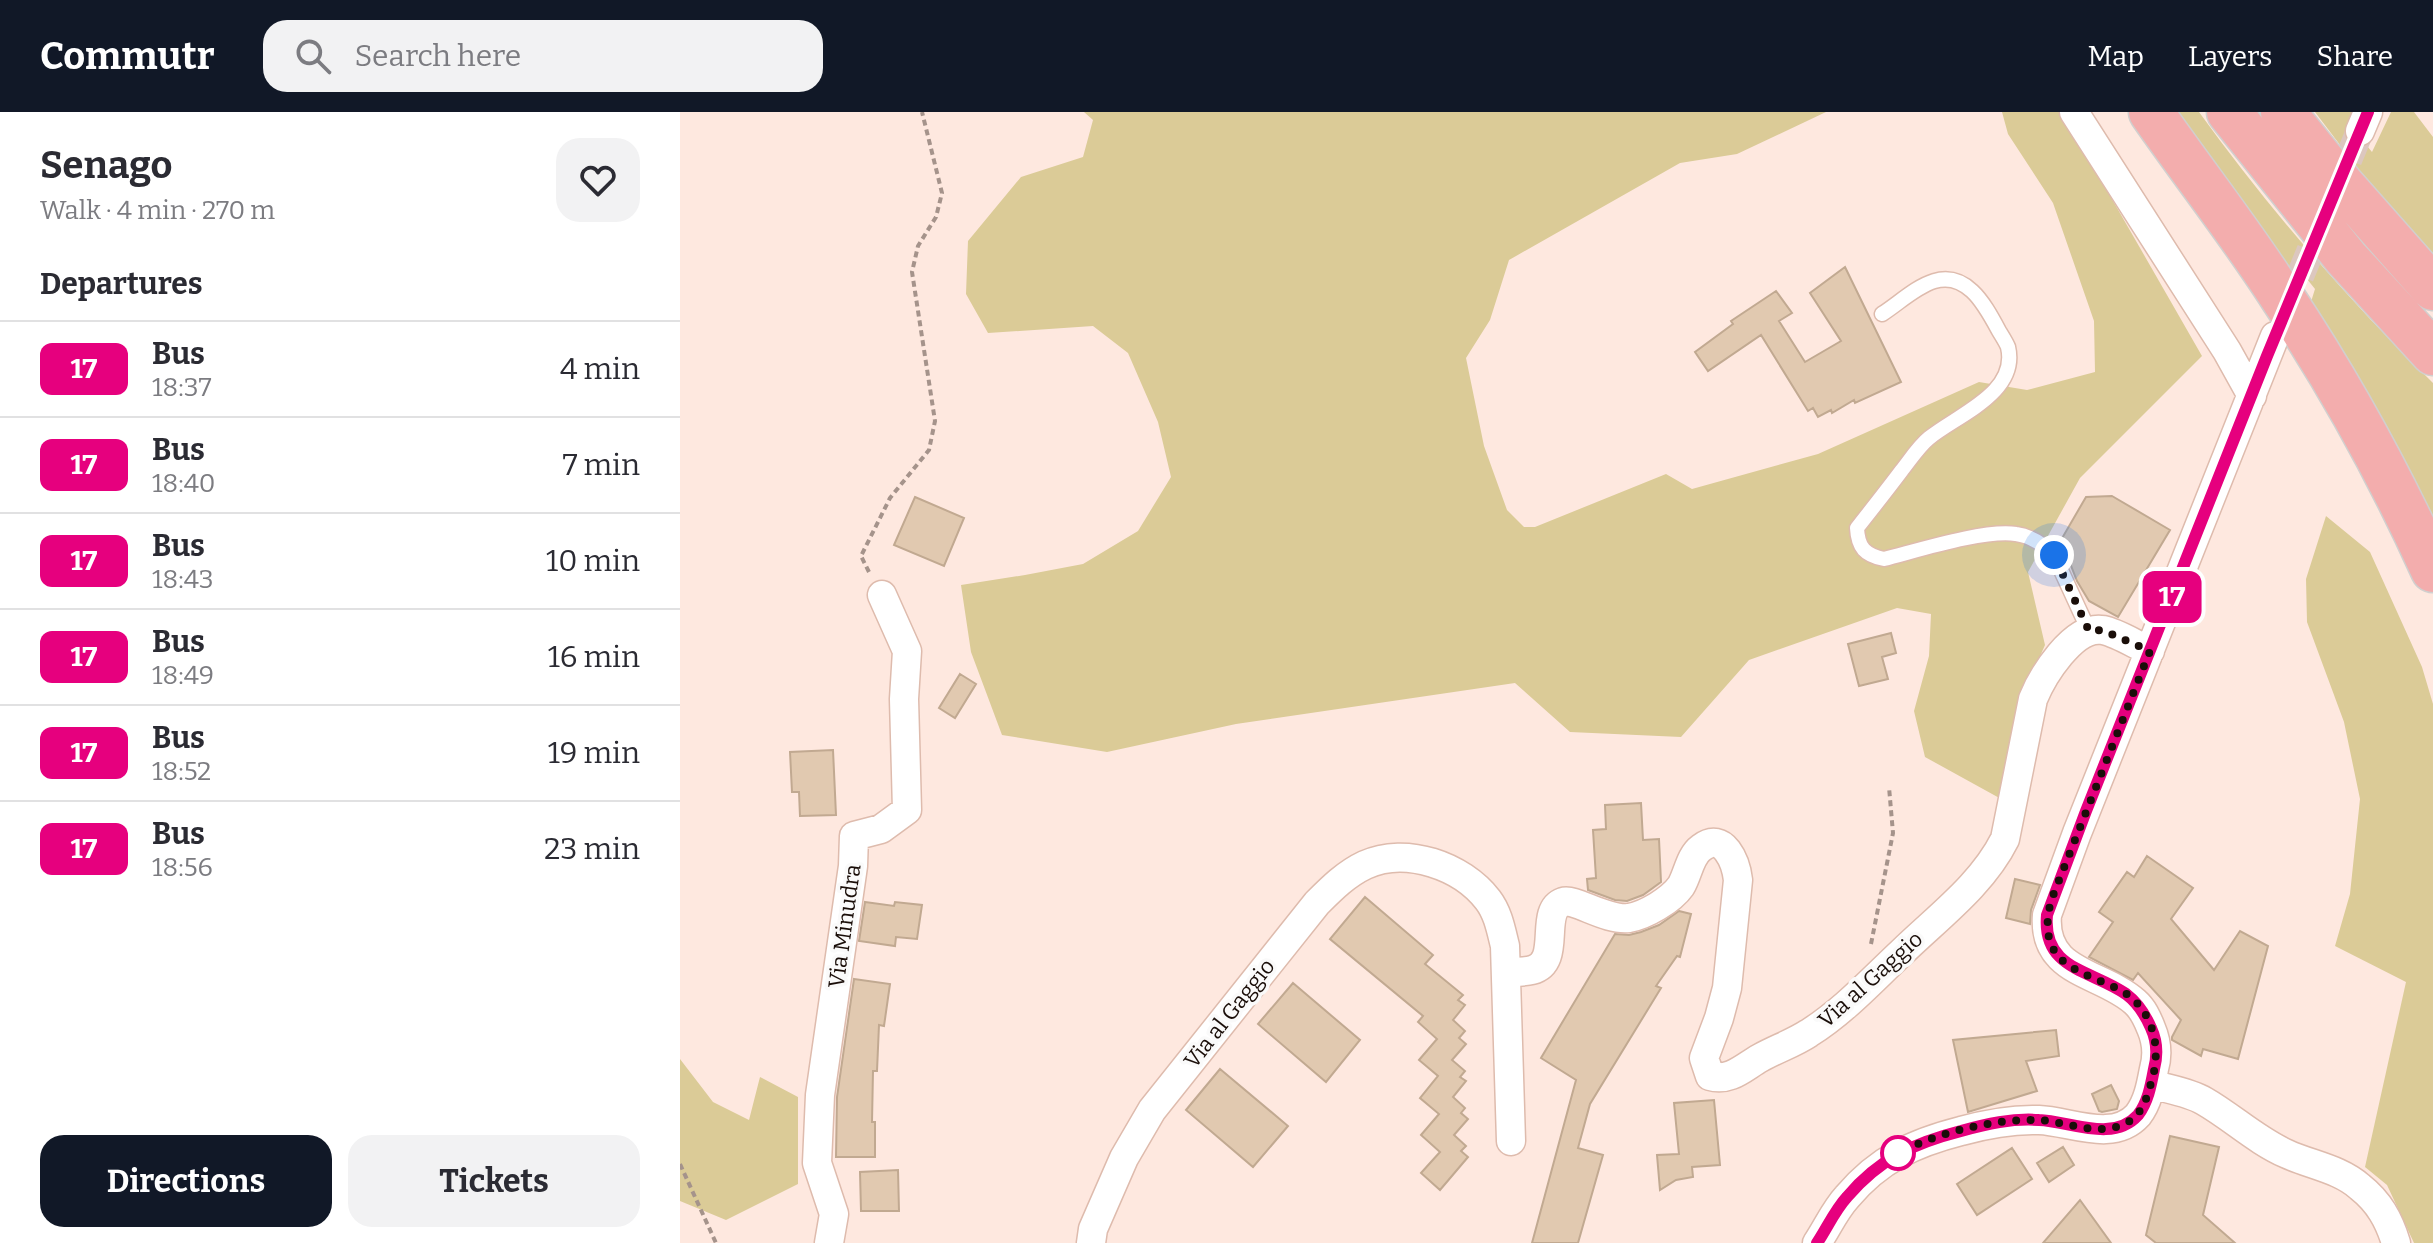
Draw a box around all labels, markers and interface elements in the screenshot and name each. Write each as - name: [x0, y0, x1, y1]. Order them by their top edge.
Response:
- search box: [263, 20, 823, 92]
- text: Commutr: [40, 33, 215, 79]
- icon: search: [291, 34, 335, 78]
- text: Search here: [355, 38, 521, 74]
- text: Map: [2087, 40, 2144, 73]
- text: Layers: [2188, 40, 2272, 73]
- text: Share: [2316, 40, 2393, 73]
- button: heart: [556, 138, 640, 222]
- text: Senago: [40, 142, 172, 188]
- text: Walk · 4 min · 270 m: [40, 195, 275, 226]
- text: Departures: [40, 266, 203, 302]
- text: Bus: [152, 336, 205, 372]
- text: 4 min: [560, 351, 640, 387]
- text: 17: [71, 352, 97, 385]
- text: 18:37: [152, 372, 212, 403]
- text: Bus: [152, 432, 205, 468]
- text: 7 min: [562, 447, 640, 483]
- text: 17: [71, 448, 97, 481]
- text: 18:40: [152, 468, 216, 499]
- text: Bus: [152, 528, 205, 564]
- your location: [2034, 535, 2074, 575]
- text: 10 min: [546, 543, 640, 579]
- text: 17: [71, 544, 97, 577]
- text: 18:43: [152, 564, 214, 595]
- line badge: 17: [2136, 571, 2208, 623]
- text: 17: [2159, 580, 2185, 613]
- text: Bus: [152, 624, 205, 660]
- text: 16 min: [548, 639, 640, 675]
- text: 17: [71, 640, 97, 673]
- text: 18:49: [152, 660, 214, 691]
- text: Bus: [152, 720, 205, 756]
- text: 19 min: [548, 735, 640, 771]
- text: 17: [71, 736, 97, 769]
- text: 18:52: [152, 756, 211, 787]
- text: Bus: [152, 816, 205, 852]
- text: 23 min: [544, 831, 640, 867]
- text: 17: [71, 832, 97, 865]
- text: 18:56: [152, 852, 213, 883]
- street label: Via Minudra: [822, 862, 867, 990]
- street label: Via al Gaggio: [1812, 925, 1928, 1033]
- street label: Via al Gaggio: [1178, 953, 1280, 1073]
- button: Directions: [40, 1135, 332, 1227]
- button: Tickets: [348, 1135, 640, 1227]
- unlabelled marker: [1881, 1136, 1915, 1170]

